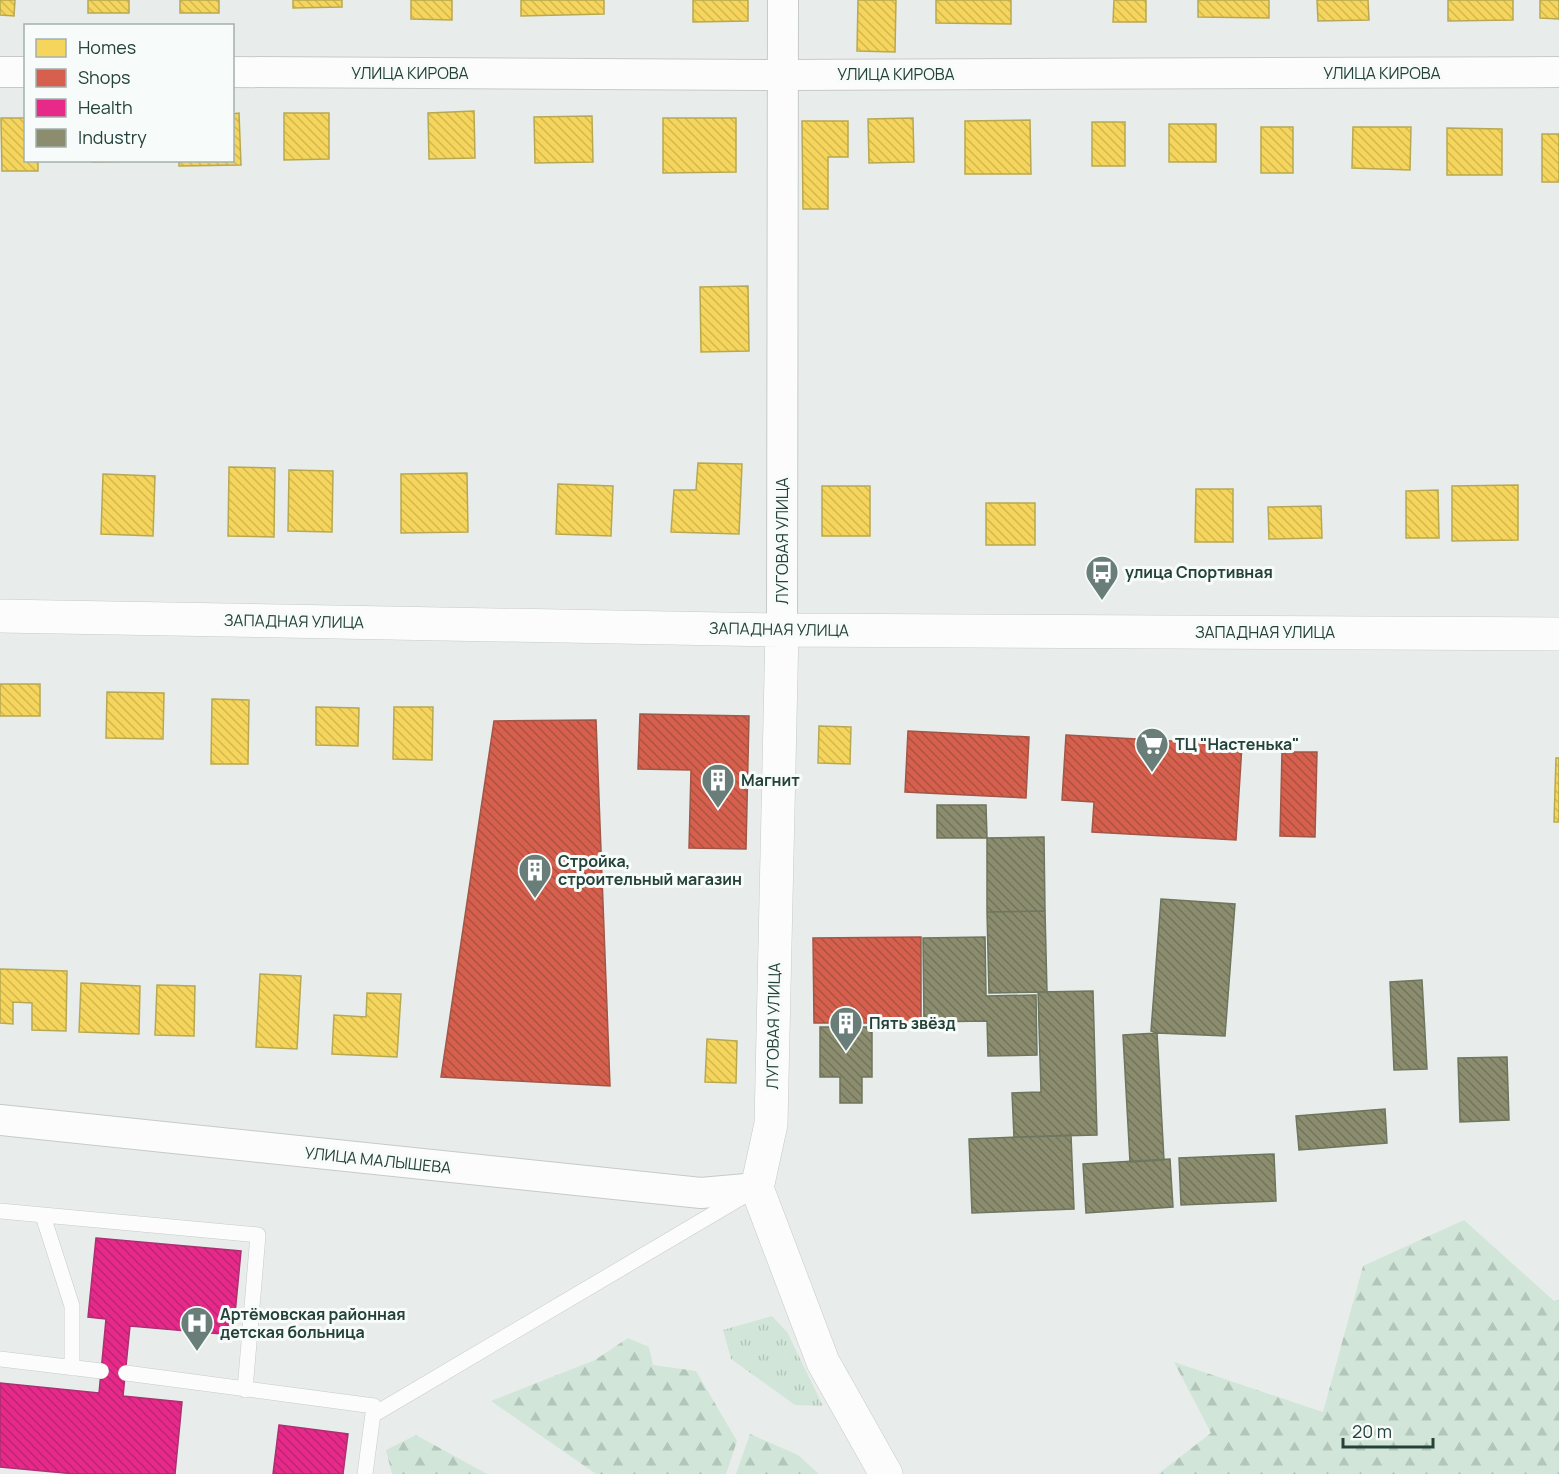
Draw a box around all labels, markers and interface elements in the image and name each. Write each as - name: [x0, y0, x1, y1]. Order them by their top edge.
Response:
- legend: [24, 24, 234, 162]
- text: Homes: [78, 35, 136, 59]
- street label: УЛИЦА КИРОВА: [351, 62, 469, 84]
- street label: УЛИЦА КИРОВА: [1323, 62, 1441, 84]
- street label: УЛИЦА КИРОВА: [837, 63, 955, 85]
- text: Shops: [78, 65, 130, 89]
- text: Health: [78, 95, 133, 119]
- text: Industry: [78, 125, 147, 149]
- street label: ЛУГОВАЯ УЛИЦА: [771, 477, 793, 605]
- bus stop icon: улица Спортивная: [1084, 554, 1120, 601]
- place label: улица Спортивная: [1125, 561, 1273, 583]
- street label: ЗАПАДНАЯ УЛИЦА: [224, 609, 364, 633]
- street label: ЗАПАДНАЯ УЛИЦА: [709, 617, 849, 641]
- street label: ЗАПАДНАЯ УЛИЦА: [1195, 621, 1335, 643]
- supermarket icon: ТЦ "Настенька": [1134, 726, 1170, 773]
- place label: ТЦ "Настенька": [1175, 733, 1299, 755]
- building icon: Магнит: [700, 762, 736, 809]
- place label: Магнит: [741, 769, 800, 791]
- place label: Стройка, строительный магазин: [558, 850, 742, 890]
- building icon: Стройка, строительный магазин: [517, 852, 553, 899]
- street label: ЛУГОВАЯ УЛИЦА: [761, 962, 785, 1090]
- building icon: Пять звёзд: [828, 1005, 864, 1052]
- place label: Пять звёзд: [869, 1012, 956, 1034]
- street label: УЛИЦА МАЛЫШЕВА: [304, 1141, 452, 1179]
- place label: Артёмовская районная детская больница: [220, 1303, 406, 1343]
- hospital icon: Артёмовская районная детская больница: [179, 1305, 215, 1352]
- scale bar: [1343, 1411, 1433, 1449]
- text: 20 m: [1352, 1419, 1392, 1443]

